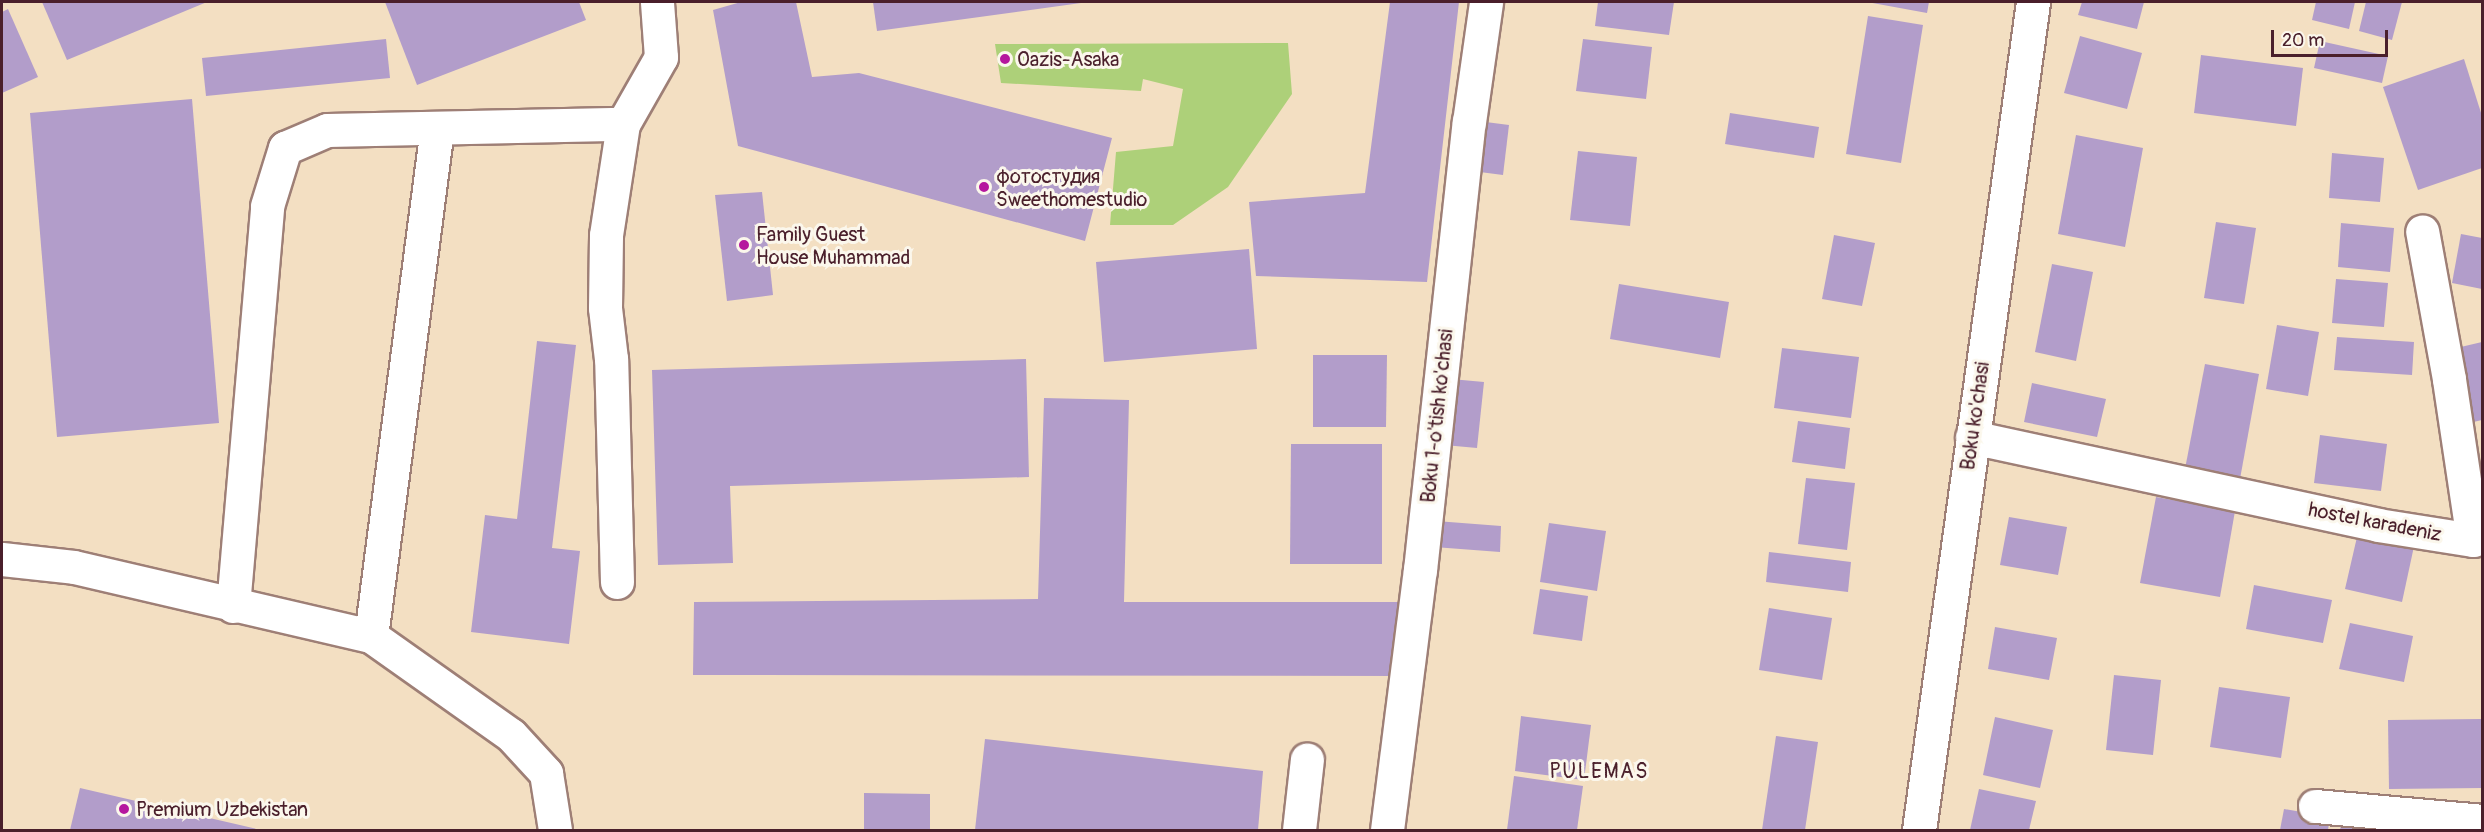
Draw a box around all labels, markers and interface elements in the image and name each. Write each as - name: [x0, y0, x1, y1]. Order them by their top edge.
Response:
- scale bar: [2274, 18, 2391, 56]
- text: 20 m: [2282, 29, 2324, 52]
- place label: Oazis-Asaka: [1017, 47, 1119, 71]
- marker: Oazis-Asaka: [998, 52, 1012, 66]
- place label: фотостудия Sweethomestudio: [996, 164, 1147, 211]
- marker: фотостудия Sweethomestudio: [977, 180, 991, 194]
- place label: Family Guest House Muhammad: [756, 222, 910, 269]
- marker: Family Guest House Muhammad: [737, 238, 751, 252]
- street label: Boku 1-o'tish ko'chasi: [1416, 328, 1458, 504]
- street label: Boku ko'chasi: [1956, 360, 1994, 472]
- street label: hostel karadeniz: [2306, 497, 2444, 547]
- district label: PULEMAS: [1549, 759, 1649, 785]
- place label: Premium Uzbekistan: [136, 797, 308, 821]
- marker: Premium Uzbekistan: [117, 802, 131, 816]

